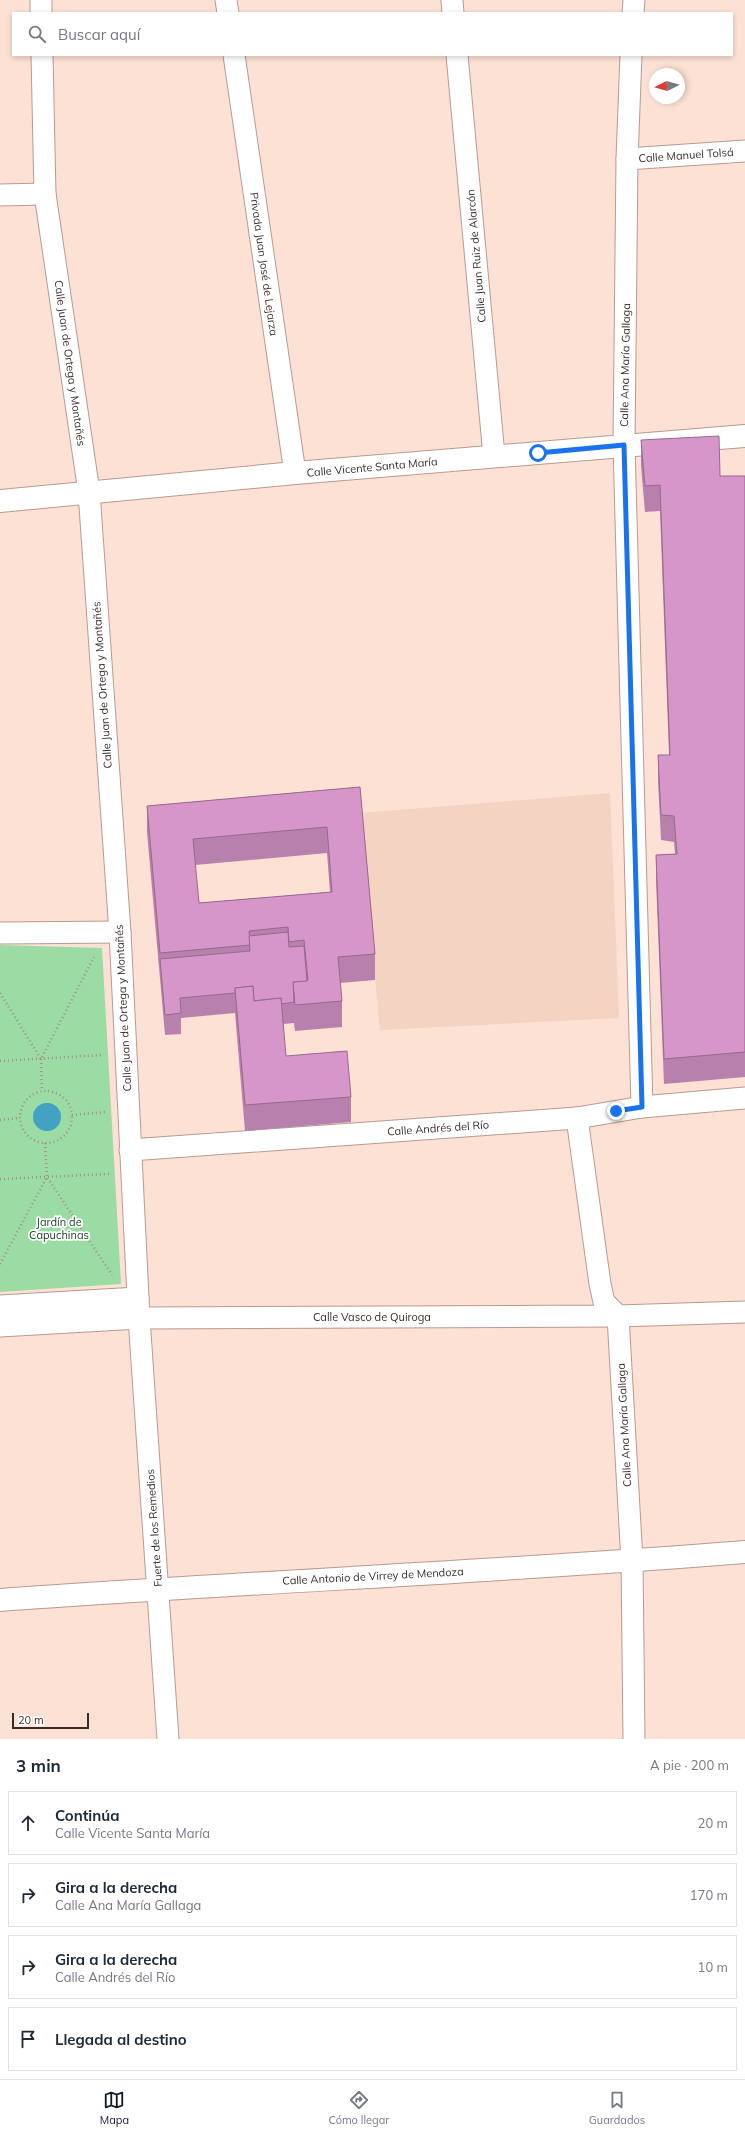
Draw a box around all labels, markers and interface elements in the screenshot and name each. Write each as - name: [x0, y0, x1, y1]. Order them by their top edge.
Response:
- search box: [12, 12, 733, 56]
- icon: search: [26, 23, 48, 45]
- text: Buscar aquí: [58, 25, 140, 44]
- north arrow: [649, 68, 685, 104]
- street label: Calle Manuel Tolsá: [638, 145, 734, 165]
- street label: Calle Juan Ruiz de Alarcón: [463, 189, 489, 323]
- street label: Privada Juan José de Lejarza: [247, 191, 281, 337]
- street label: Calle Juan de Ortega y Montañés: [51, 279, 89, 447]
- street label: Calle Ana María Gallaga: [617, 303, 633, 427]
- route start: [529, 444, 547, 462]
- street label: Calle Vicente Santa María: [306, 454, 438, 480]
- street label: Calle Juan de Ortega y Montañés: [89, 601, 115, 769]
- street label: Calle Juan de Ortega y Montañés: [112, 924, 134, 1092]
- route end: [607, 1102, 625, 1120]
- street label: Calle Andrés del Río: [387, 1117, 489, 1139]
- park label: Jardín de Capuchinas: [29, 1215, 89, 1242]
- street label: Calle Vasco de Quiroga: [313, 1310, 431, 1324]
- street label: Calle Ana María Gallaga: [614, 1363, 634, 1487]
- street label: Fuerte de los Remedios: [143, 1469, 165, 1587]
- street label: Calle Antonio de Virrey de Mendoza: [282, 1564, 464, 1588]
- scale bar: [12, 1711, 89, 1730]
- text: 20 m: [18, 1713, 44, 1727]
- text: 3 min: [16, 1755, 61, 1776]
- text: A pie · 200 m: [650, 1757, 729, 1773]
- text: Continúa: [55, 1806, 120, 1825]
- icon: ahead: [17, 1812, 39, 1834]
- text: 20 m: [698, 1815, 728, 1831]
- text: Calle Vicente Santa María: [55, 1825, 210, 1841]
- text: Gira a la derecha: [55, 1878, 177, 1897]
- icon: right: [17, 1884, 39, 1906]
- text: 170 m: [690, 1887, 728, 1903]
- text: Calle Ana María Gallaga: [55, 1897, 201, 1913]
- text: Gira a la derecha: [55, 1950, 177, 1969]
- icon: right: [17, 1956, 39, 1978]
- text: 10 m: [698, 1959, 728, 1975]
- text: Calle Andrés del Río: [55, 1969, 176, 1985]
- icon: arrive: [17, 2028, 39, 2050]
- text: Llegada al destino: [55, 2030, 187, 2049]
- tab: Mapa: [100, 2089, 129, 2127]
- tab: Cómo llegar: [329, 2089, 389, 2127]
- tab: Guardados: [589, 2089, 645, 2127]

